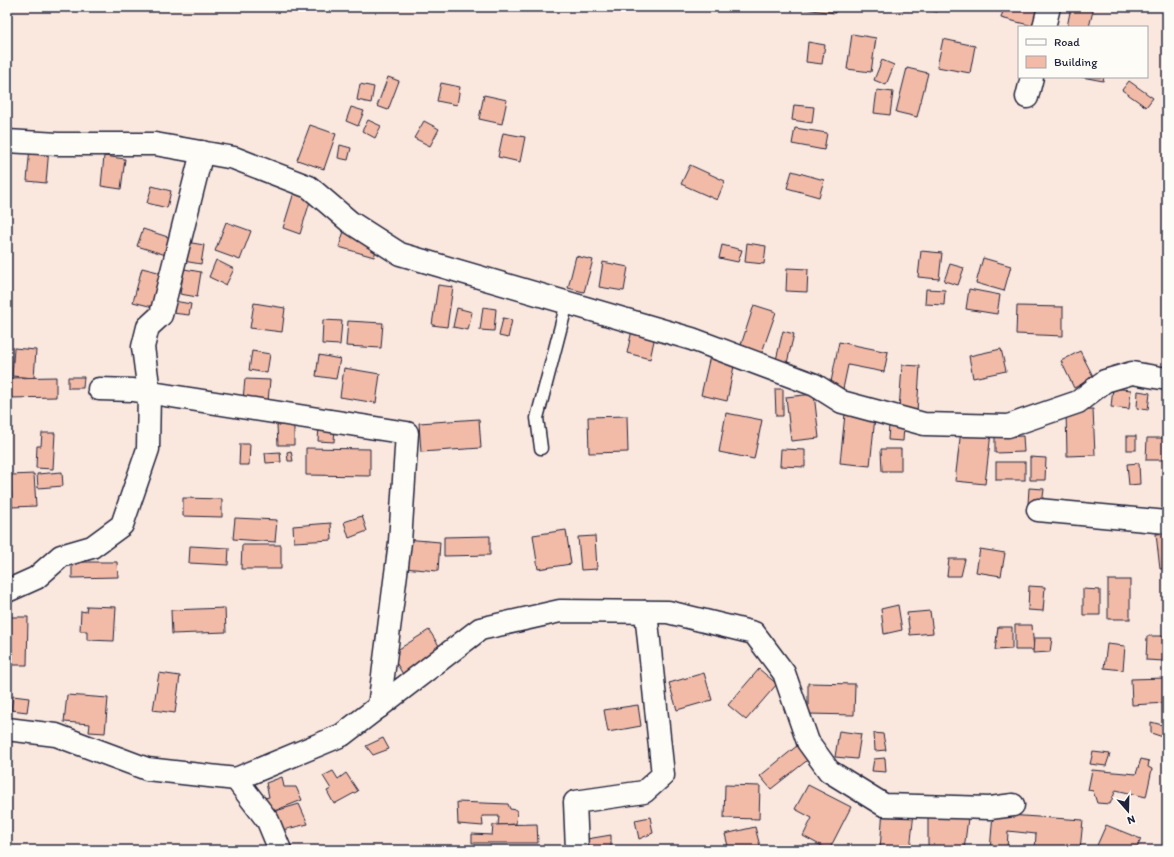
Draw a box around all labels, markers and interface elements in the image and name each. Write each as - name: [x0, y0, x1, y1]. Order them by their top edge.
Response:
- legend: [1018, 26, 1148, 78]
- text: Road: [1054, 35, 1080, 49]
- text: Building: [1054, 55, 1098, 69]
- north arrow: [1108, 791, 1148, 831]
- text: N: [1126, 813, 1137, 827]

